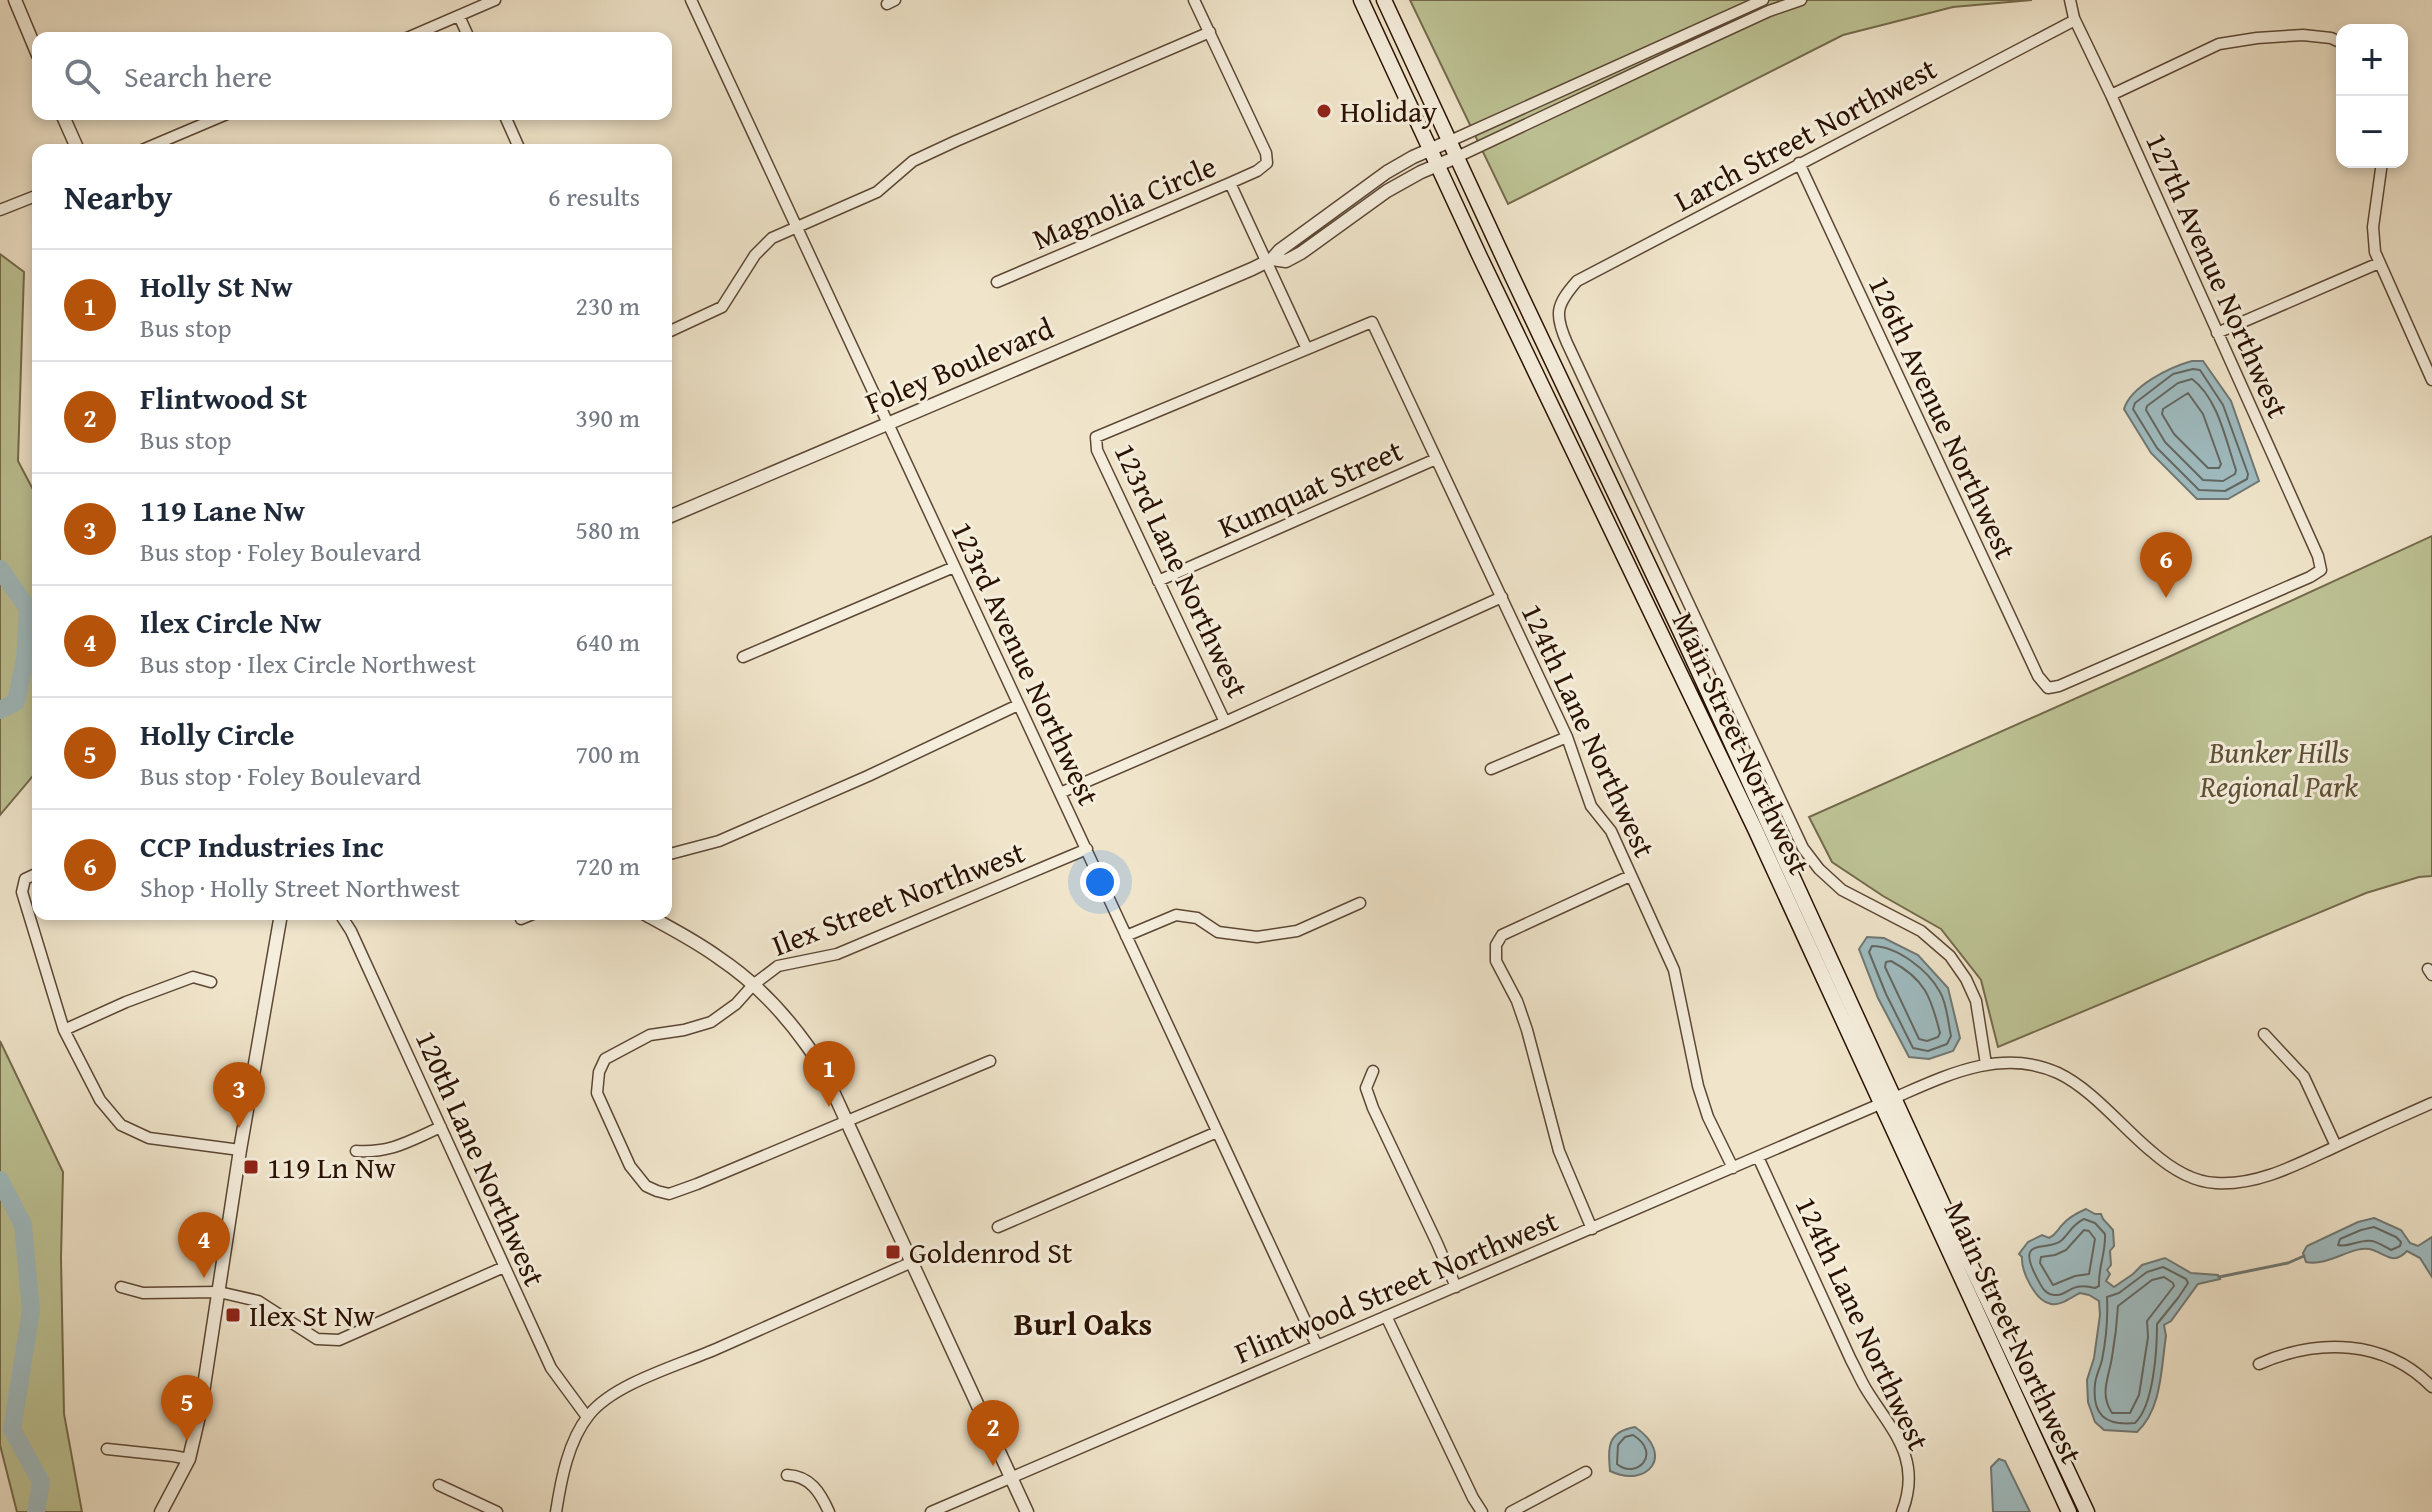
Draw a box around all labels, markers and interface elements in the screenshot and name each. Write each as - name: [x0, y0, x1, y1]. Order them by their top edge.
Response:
- map controls: [2336, 24, 2408, 168]
- button: +: [2336, 24, 2408, 96]
- search box: [32, 32, 672, 120]
- street label: Larch Street Northwest: [1666, 46, 1944, 222]
- icon: search: [60, 54, 104, 98]
- text: Search here: [124, 54, 272, 98]
- place label: Holiday: [1340, 89, 1437, 133]
- button: −: [2336, 96, 2408, 168]
- marker: Holiday: [1315, 102, 1333, 120]
- street label: 127th Avenue Northwest: [2135, 125, 2301, 425]
- street label: Magnolia Circle: [1025, 144, 1223, 260]
- text: Nearby: [64, 172, 173, 221]
- text: 6 results: [548, 177, 640, 216]
- text: Holly St Nw: [140, 264, 293, 308]
- street label: 126th Avenue Northwest: [1858, 268, 2028, 566]
- text: 1: [83, 286, 97, 325]
- text: 230 m: [575, 286, 640, 325]
- street label: Foley Boulevard: [858, 306, 1060, 424]
- text: Bus stop: [140, 308, 232, 347]
- text: Flintwood St: [140, 376, 307, 420]
- text: 2: [83, 398, 97, 437]
- text: 390 m: [575, 398, 640, 437]
- text: Bus stop: [140, 420, 232, 459]
- street label: Kumquat Street: [1211, 428, 1410, 548]
- street label: 123rd Lane Northwest: [1104, 435, 1261, 705]
- text: 119 Lane Nw: [140, 488, 305, 532]
- text: 3: [83, 510, 97, 549]
- text: 580 m: [575, 510, 640, 549]
- street label: 123rd Avenue Northwest: [941, 514, 1111, 813]
- text: Bus stop · Foley Boulevard: [140, 532, 421, 571]
- pin: 6: [2140, 532, 2192, 598]
- street label: 124th Lane Northwest: [1511, 596, 1667, 865]
- text: Ilex Circle Nw: [140, 600, 321, 644]
- street label: Main Street Northwest: [1662, 604, 1822, 882]
- text: 4: [83, 622, 97, 661]
- text: 640 m: [575, 622, 640, 661]
- text: Bus stop · Ilex Circle Northwest: [140, 644, 476, 683]
- text: Holly Circle: [140, 712, 294, 756]
- park label: Bunker Hills Regional Park: [2199, 730, 2358, 808]
- text: 5: [83, 734, 97, 773]
- text: 700 m: [575, 734, 640, 773]
- text: Bus stop · Foley Boulevard: [140, 756, 421, 795]
- text: CCP Industries Inc: [140, 824, 383, 868]
- street label: Ilex Street Northwest: [765, 829, 1031, 966]
- text: 6: [83, 846, 97, 885]
- text: 720 m: [575, 846, 640, 885]
- your location: [1080, 862, 1120, 902]
- text: Shop · Holly Street Northwest: [140, 868, 460, 907]
- street label: 120th Lane Northwest: [405, 1023, 557, 1293]
- pin: 1: [803, 1041, 855, 1107]
- pin: 3: [213, 1062, 265, 1128]
- place label: 119 Ln Nw: [267, 1145, 397, 1189]
- marker: 119 Ln Nw: [242, 1158, 260, 1176]
- street label: 124th Lane Northwest: [1785, 1189, 1941, 1458]
- street label: Main Street Northwest: [1934, 1193, 2094, 1471]
- street label: Flintwood Street Northwest: [1227, 1198, 1565, 1374]
- pin: 4: [178, 1212, 230, 1278]
- place label: Goldenrod St: [909, 1230, 1073, 1274]
- marker: Goldenrod St: [884, 1243, 902, 1261]
- place label: Ilex St Nw: [249, 1293, 376, 1337]
- district label: Burl Oaks: [1014, 1300, 1152, 1347]
- marker: Ilex St Nw: [224, 1306, 242, 1324]
- pin: 5: [161, 1375, 213, 1441]
- pin: 2: [967, 1400, 1019, 1466]

